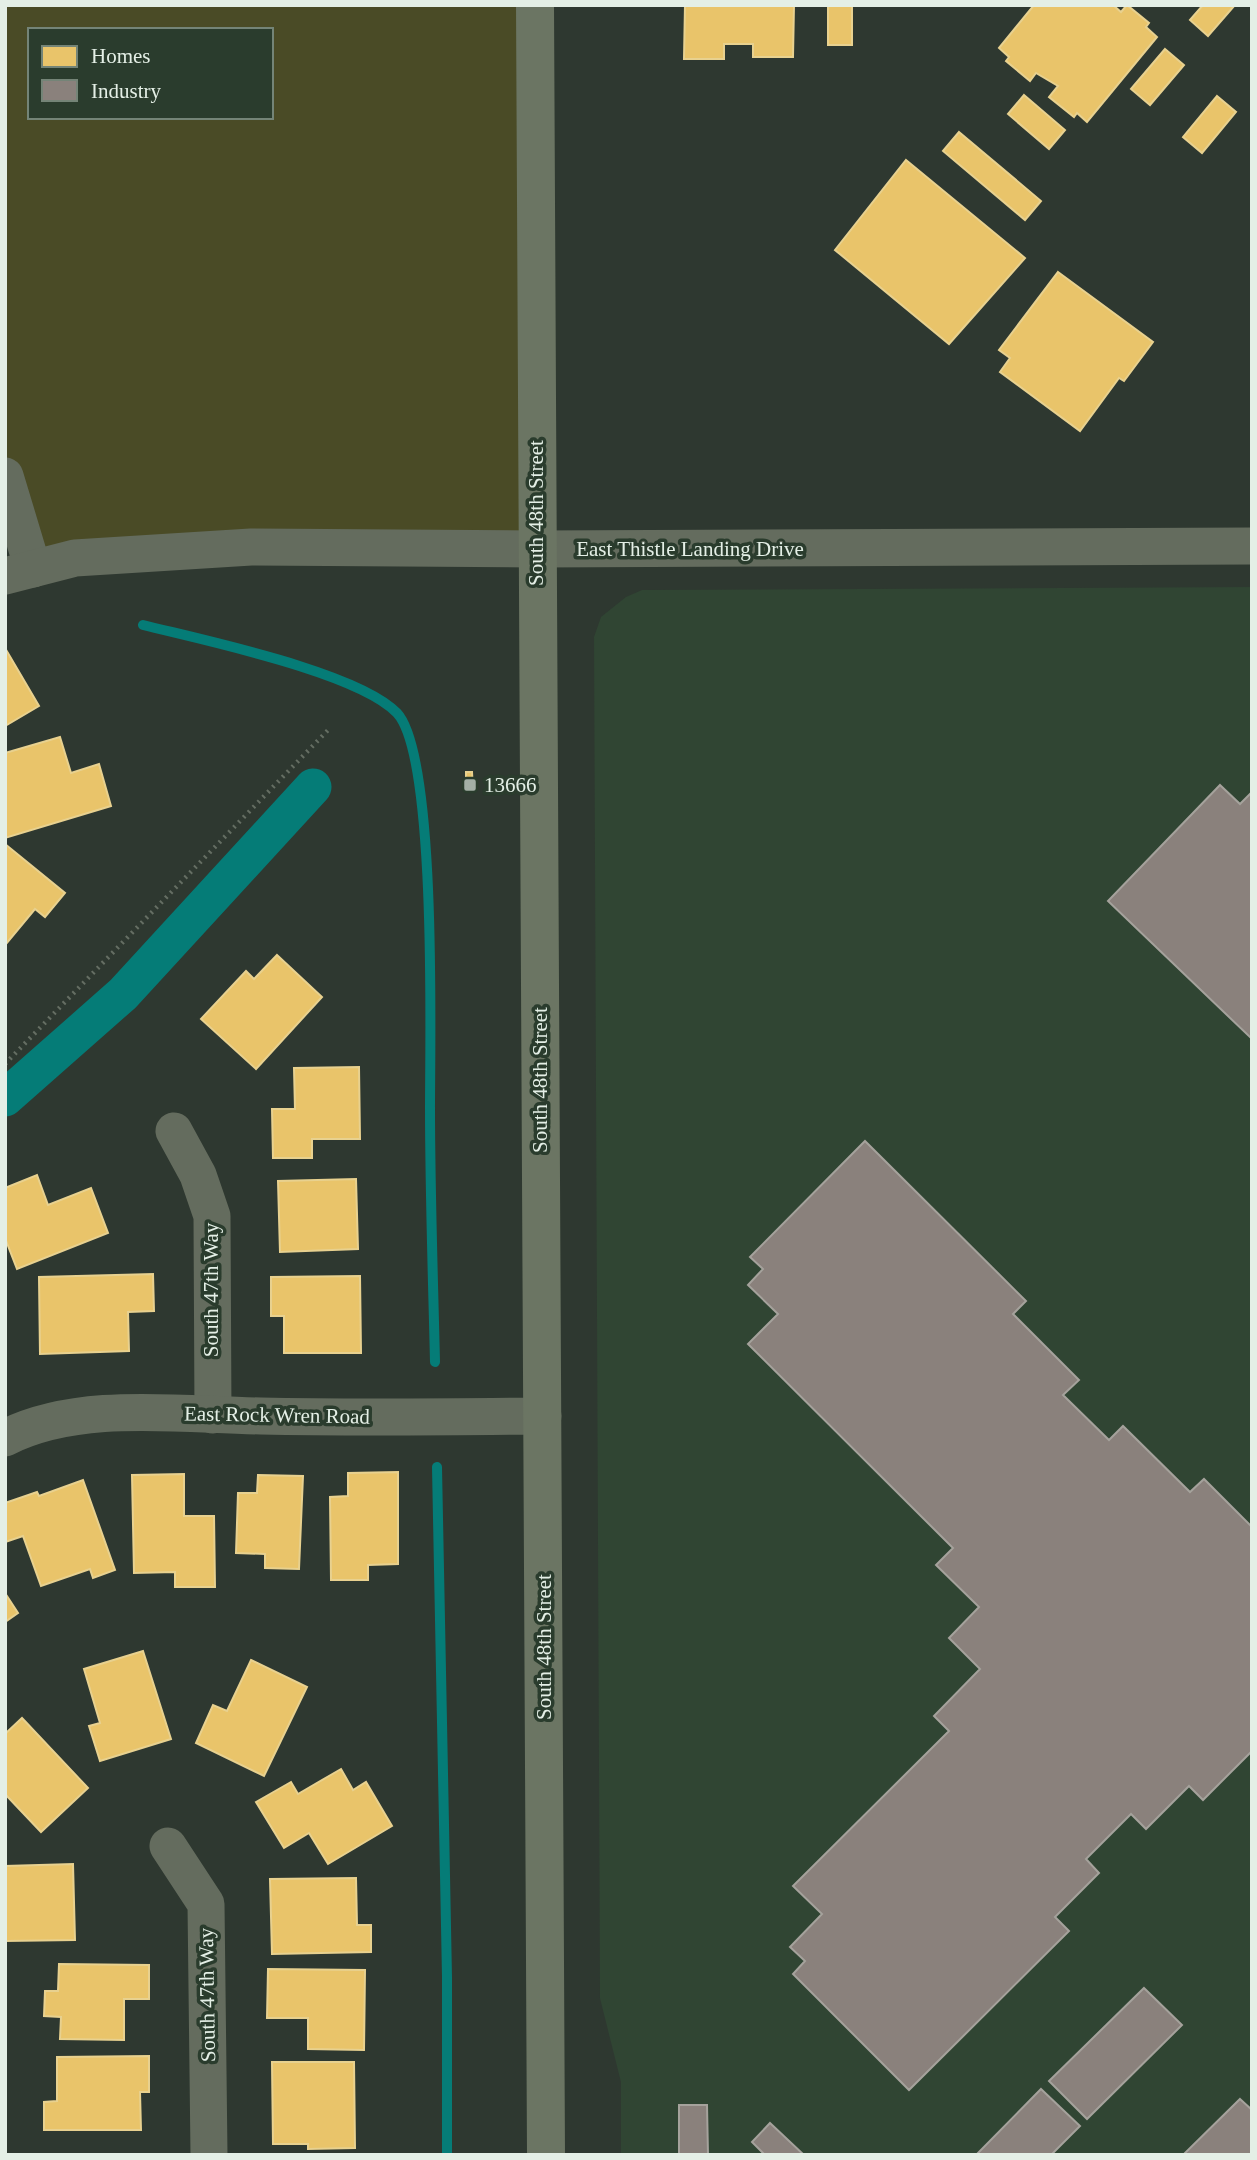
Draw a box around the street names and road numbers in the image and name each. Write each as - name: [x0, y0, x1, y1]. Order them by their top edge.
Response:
- street label: South 48th Street: [524, 440, 548, 586]
- street label: East Thistle Landing Drive: [576, 537, 804, 561]
- street label: South 48th Street: [528, 1007, 552, 1153]
- street label: South 47th Way: [199, 1222, 223, 1357]
- street label: East Rock Wren Road: [184, 1401, 371, 1429]
- street label: South 48th Street: [532, 1574, 556, 1720]
- street label: South 47th Way: [194, 1927, 220, 2062]

